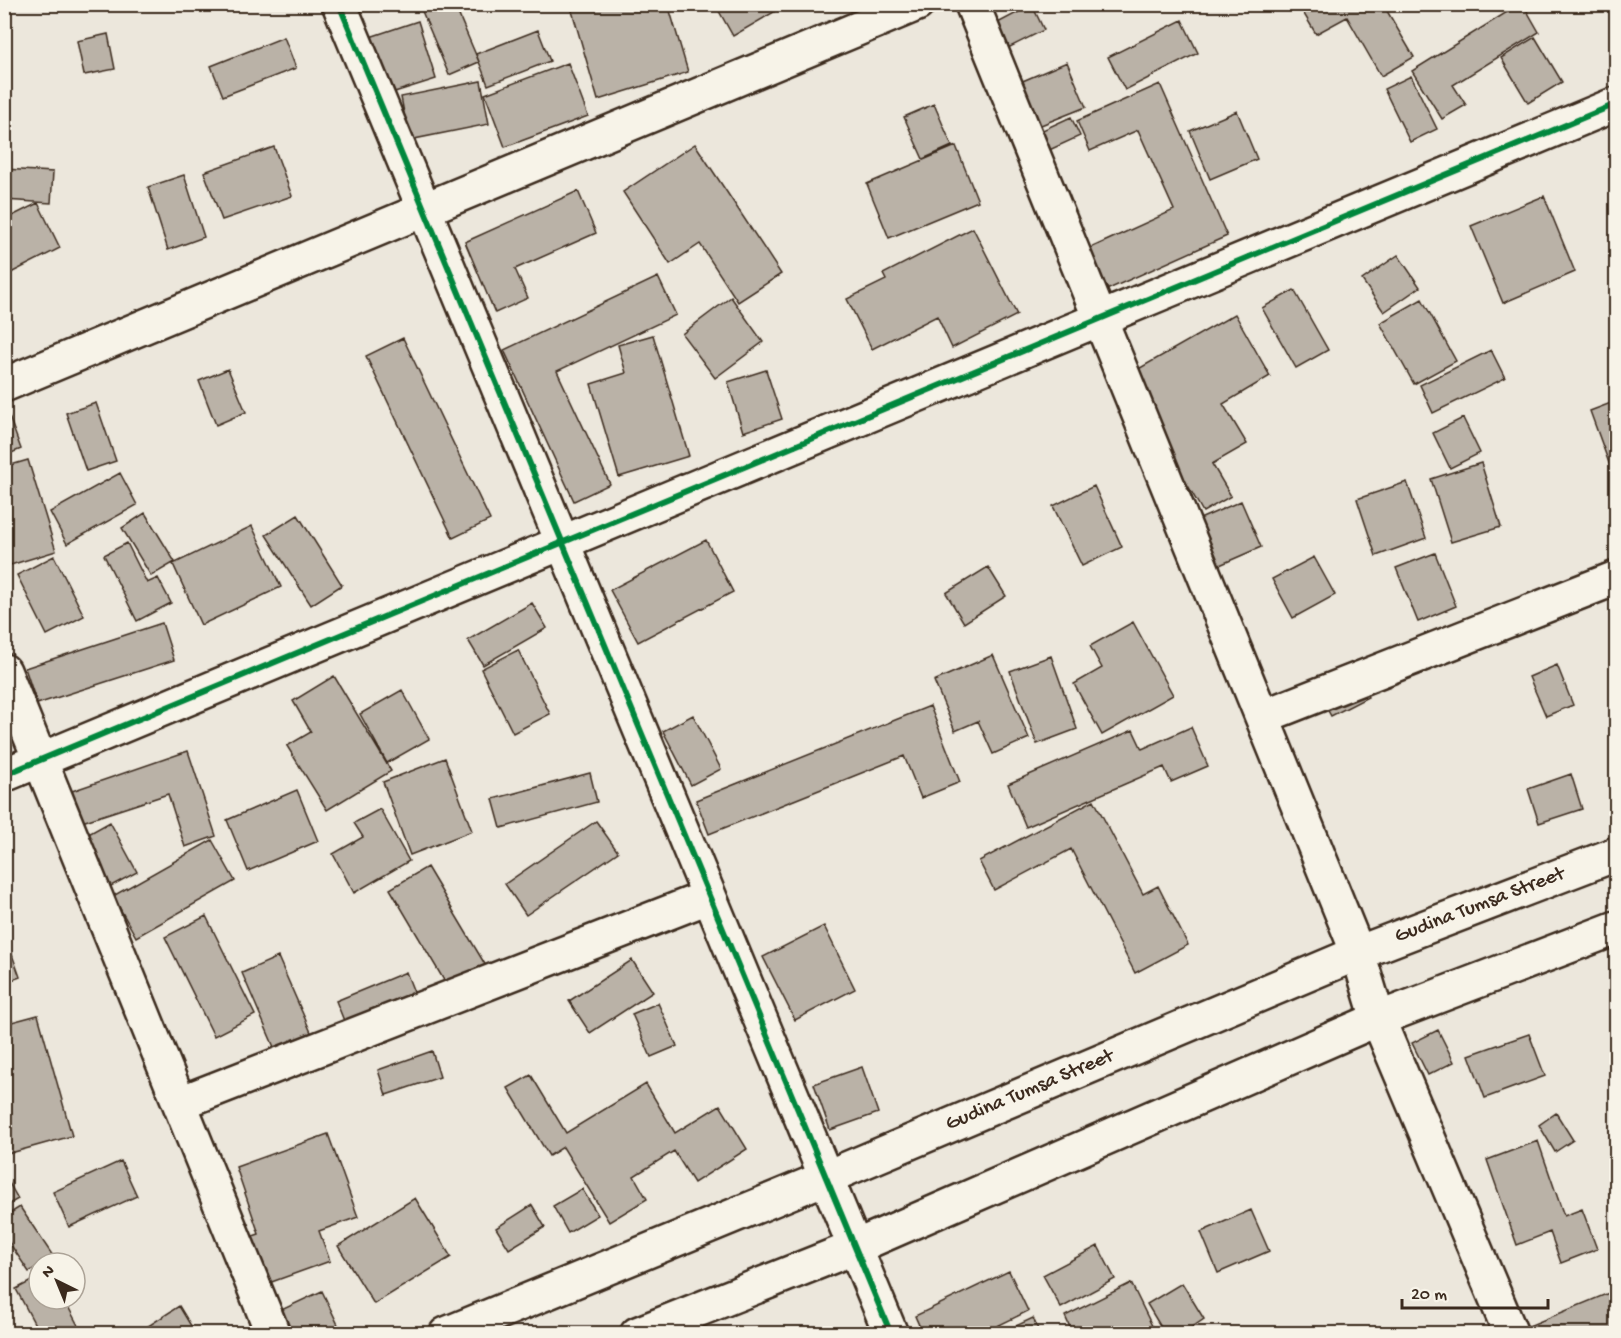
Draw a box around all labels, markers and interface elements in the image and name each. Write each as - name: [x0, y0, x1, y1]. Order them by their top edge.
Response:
- street label: Gudina Tumsa Street: [1392, 861, 1571, 950]
- street label: Gudina Tumsa Street: [942, 1043, 1120, 1138]
- north arrow: [27, 1251, 87, 1311]
- text: N: [39, 1262, 60, 1283]
- scale bar: [1402, 1272, 1548, 1310]
- text: 20 m: [1411, 1285, 1447, 1306]

